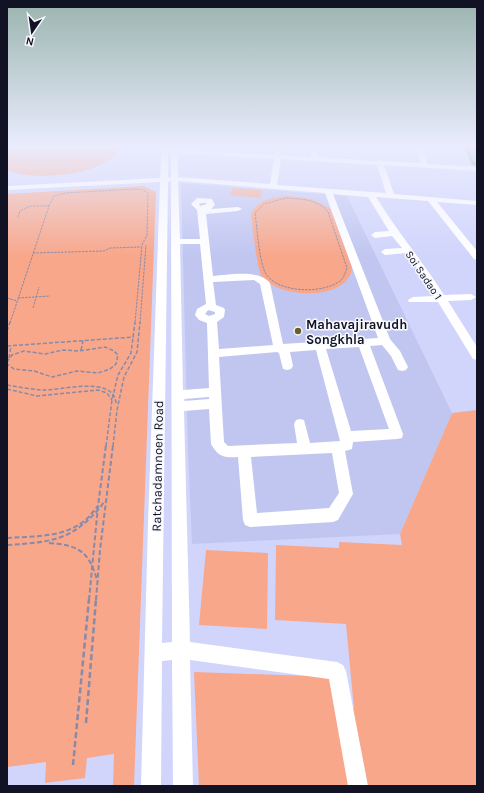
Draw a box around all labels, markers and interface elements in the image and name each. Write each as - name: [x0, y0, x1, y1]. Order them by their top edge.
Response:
- north arrow: [12, 12, 52, 52]
- text: N: [25, 34, 35, 48]
- street label: Soi Sadao 1: [403, 248, 445, 302]
- place label: Mahavajiravudh Songkhla: [306, 317, 407, 347]
- marker: Mahavajiravudh Songkhla: [293, 326, 303, 336]
- street label: Ratchadamnoen Road: [149, 400, 166, 532]

